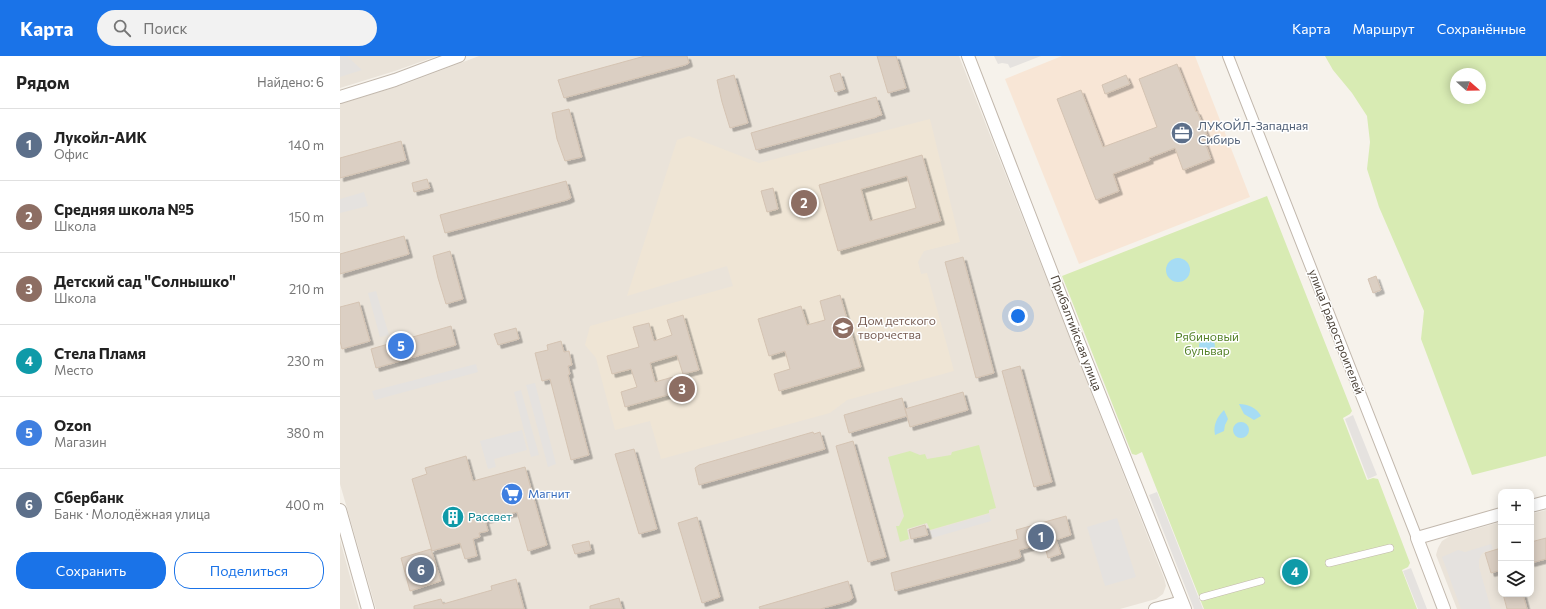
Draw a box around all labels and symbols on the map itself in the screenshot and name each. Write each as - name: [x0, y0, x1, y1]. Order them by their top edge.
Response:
- north arrow: [1450, 68, 1486, 104]
- place label: ЛУКОЙЛ-Западная Сибирь: [1198, 118, 1308, 146]
- office icon: ЛУКОЙЛ-Западная Сибирь: [1169, 120, 1195, 146]
- pin: 2: [791, 188, 817, 218]
- street label: улица Градостроителей: [1307, 267, 1367, 396]
- street label: Прибалтийская улица: [1048, 273, 1105, 392]
- your location: [1008, 306, 1028, 326]
- place label: Дом детского творчества: [858, 313, 936, 341]
- school or university icon: Дом детского творчества: [830, 315, 856, 341]
- park label: Рябиновый бульвар: [1175, 329, 1239, 357]
- pin: 5: [388, 331, 414, 361]
- pin: 3: [669, 374, 695, 404]
- supermarket icon: Магнит: [499, 481, 525, 507]
- place label: Магнит: [528, 486, 571, 500]
- building icon: Рассвет: [440, 504, 466, 530]
- place label: Рассвет: [468, 509, 512, 523]
- pin: 1: [1028, 522, 1054, 552]
- pin: 6: [408, 555, 434, 585]
- pin: 4: [1282, 557, 1308, 587]

